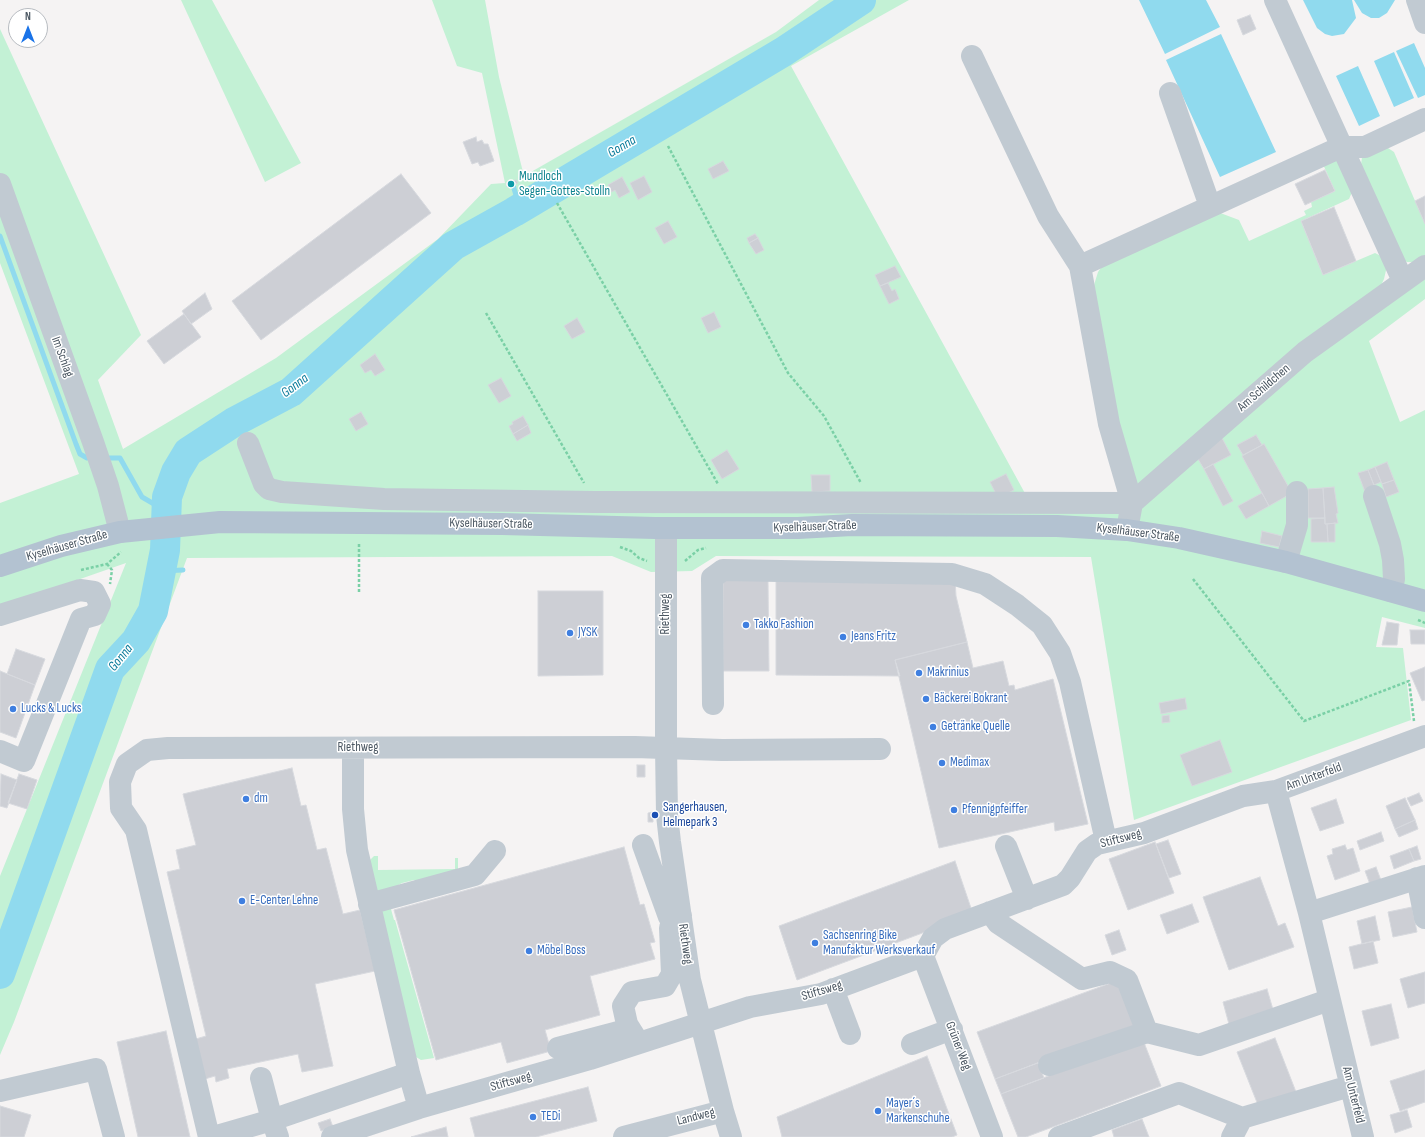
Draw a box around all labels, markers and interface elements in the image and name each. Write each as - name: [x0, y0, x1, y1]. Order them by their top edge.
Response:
- north arrow: [8, 8, 48, 48]
- text: N: [25, 10, 31, 23]
- water label: Gonna: [605, 132, 639, 162]
- place label: Mundloch Segen-Gottes-Stolln: [519, 169, 610, 200]
- marker: Mundloch Segen-Gottes-Stolln: [506, 179, 516, 189]
- street label: Im Schlag: [47, 335, 77, 379]
- street label: Am Schildchen: [1235, 361, 1293, 415]
- water label: Gonna: [278, 370, 312, 402]
- street label: Kyselhäuser Straße: [449, 515, 533, 533]
- street label: Kyselhäuser Straße: [773, 518, 857, 536]
- street label: Kyselhäuser Straße: [1096, 520, 1180, 546]
- street label: Kyselhäuser Straße: [25, 527, 109, 565]
- street label: Riethweg: [658, 594, 674, 634]
- place label: Takko Fashion: [754, 617, 814, 633]
- marker: Takko Fashion: [741, 620, 751, 630]
- place label: JYSK: [578, 625, 597, 641]
- marker: JYSK: [565, 628, 575, 638]
- place label: Jeans Fritz: [851, 629, 896, 645]
- marker: Jeans Fritz: [838, 632, 848, 642]
- water label: Gonna: [105, 641, 137, 675]
- place label: Makrinius: [927, 665, 969, 681]
- marker: Makrinius: [914, 668, 924, 678]
- place label: Bäckerei Bokrant: [934, 691, 1008, 707]
- marker: Bäckerei Bokrant: [921, 694, 931, 704]
- place label: Lucks & Lucks: [21, 701, 81, 717]
- marker: Lucks & Lucks: [8, 704, 18, 714]
- place label: Getränke Quelle: [941, 719, 1010, 735]
- marker: Getränke Quelle: [928, 722, 938, 732]
- street label: Riethweg: [338, 740, 378, 756]
- place label: Medimax: [950, 755, 989, 771]
- marker: Medimax: [937, 758, 947, 768]
- street label: Am Unterfeld: [1284, 760, 1344, 794]
- place label: dm: [254, 791, 268, 807]
- marker: dm: [241, 794, 251, 804]
- place label: Sangerhausen, Helmepark 3: [663, 800, 727, 831]
- place label: Pfennigpfeiffer: [962, 802, 1028, 818]
- marker: Pfennigpfeiffer: [949, 805, 959, 815]
- marker: Sangerhausen, Helmepark 3: [650, 810, 660, 820]
- street label: Stiftsweg: [1099, 826, 1143, 852]
- place label: E-Center Lehne: [250, 893, 318, 909]
- marker: E-Center Lehne: [237, 896, 247, 906]
- street label: Riethweg: [674, 923, 696, 965]
- place label: Sachsenring Bike Manufaktur Werksverkauf: [823, 928, 935, 959]
- marker: Sachsenring Bike Manufaktur Werksverkauf: [810, 938, 820, 948]
- place label: Möbel Boss: [537, 943, 586, 959]
- marker: Möbel Boss: [524, 946, 534, 956]
- street label: Stiftsweg: [800, 977, 844, 1005]
- street label: Grüner Weg: [942, 1019, 974, 1073]
- street label: Am Unterfeld: [1338, 1065, 1368, 1125]
- street label: Stiftsweg: [489, 1069, 533, 1095]
- place label: Mayer´s Markenschuhe: [886, 1096, 950, 1127]
- street label: Landweg: [675, 1105, 717, 1129]
- marker: Mayer´s Markenschuhe: [873, 1106, 883, 1116]
- place label: TEDi: [541, 1109, 560, 1125]
- marker: TEDi: [528, 1112, 538, 1122]

